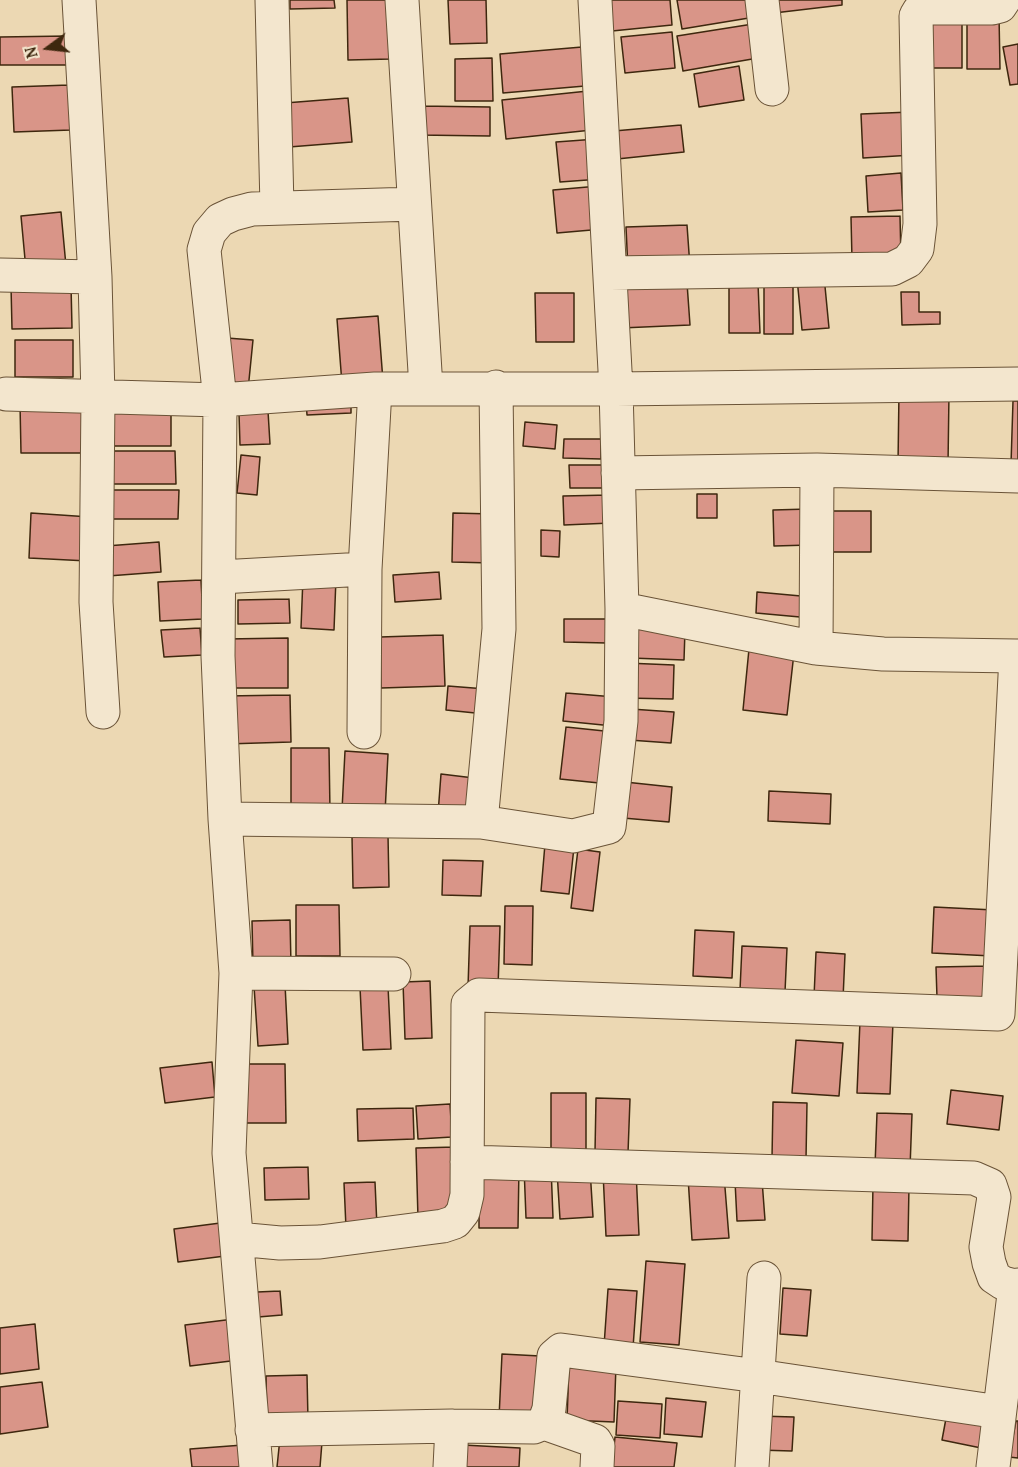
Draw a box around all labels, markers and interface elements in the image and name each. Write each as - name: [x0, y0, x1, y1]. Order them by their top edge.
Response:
- north arrow: [18, 18, 78, 78]
- text: N: [18, 44, 44, 61]

